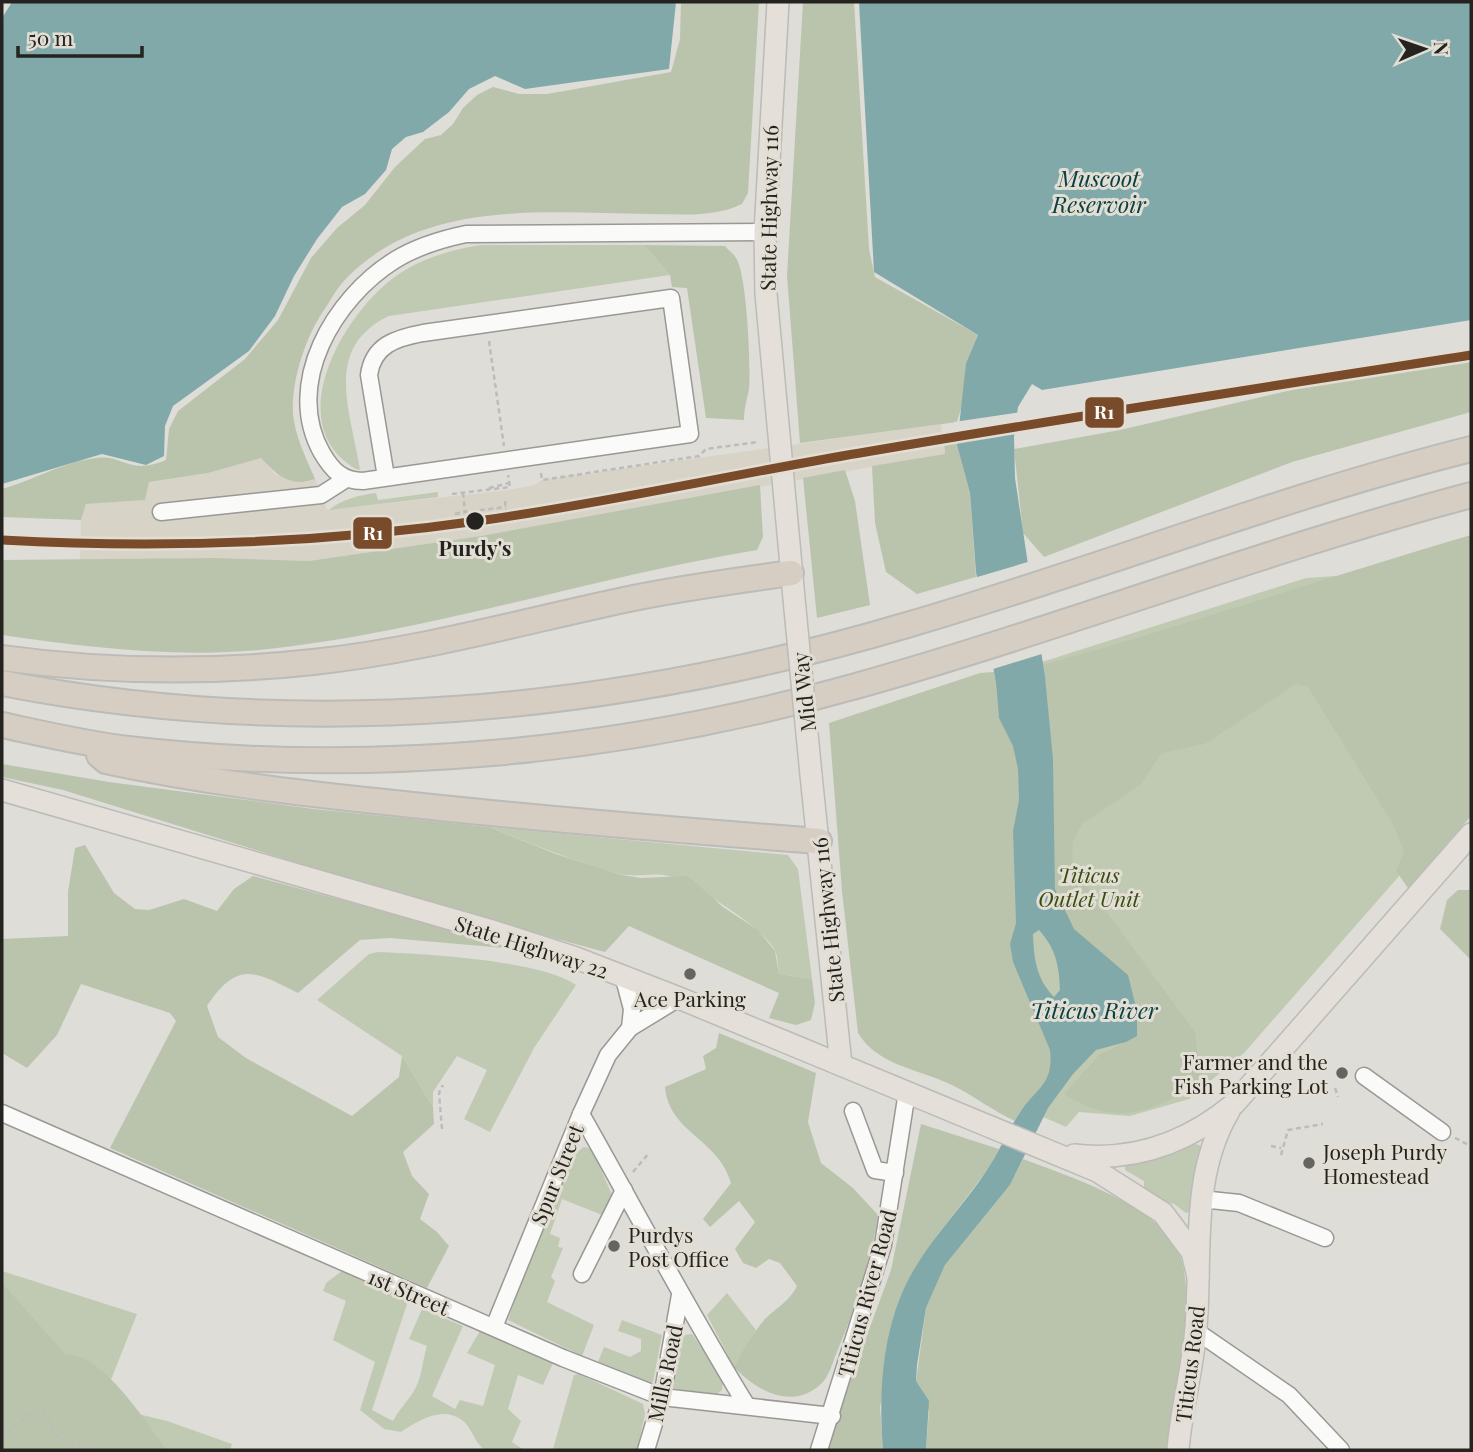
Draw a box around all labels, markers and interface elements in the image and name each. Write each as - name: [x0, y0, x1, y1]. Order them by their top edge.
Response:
- scale bar: [18, 14, 142, 58]
- north arrow: [1389, 14, 1459, 84]
- text: 50 m: [28, 23, 74, 51]
- text: N: [1429, 41, 1455, 56]
- street label: State Highway 116: [753, 125, 783, 291]
- water label: Muscoot Reservoir: [1051, 162, 1147, 219]
- line badge: R1: [1084, 396, 1125, 429]
- text: R1: [1094, 398, 1114, 424]
- marker: Purdy's: [464, 510, 486, 532]
- line badge: R1: [352, 516, 393, 550]
- text: R1: [363, 519, 383, 545]
- place label: Purdy's: [438, 533, 512, 561]
- street label: Mid Way: [785, 650, 821, 733]
- street label: State Highway 116: [804, 836, 850, 1004]
- park label: Titicus Outlet Unit: [1038, 860, 1141, 912]
- street label: State Highway 22: [452, 908, 612, 984]
- marker: Ace Parking: [682, 966, 698, 982]
- place label: Ace Parking: [633, 984, 746, 1012]
- water label: Titicus River: [1030, 994, 1159, 1025]
- place label: Farmer and the Fish Parking Lot: [1174, 1047, 1329, 1099]
- marker: Farmer and the Fish Parking Lot: [1334, 1065, 1350, 1081]
- street label: Spur Street: [523, 1119, 589, 1229]
- place label: Joseph Purdy Homestead: [1322, 1137, 1447, 1189]
- marker: Joseph Purdy Homestead: [1301, 1155, 1317, 1171]
- street label: Titicus River Road: [830, 1206, 902, 1380]
- place label: Purdys Post Office: [628, 1220, 729, 1272]
- marker: Purdys Post Office: [606, 1238, 622, 1254]
- street label: 1st Street: [364, 1261, 454, 1321]
- street label: Titicus Road: [1168, 1304, 1210, 1424]
- street label: Mills Road: [640, 1322, 688, 1424]

